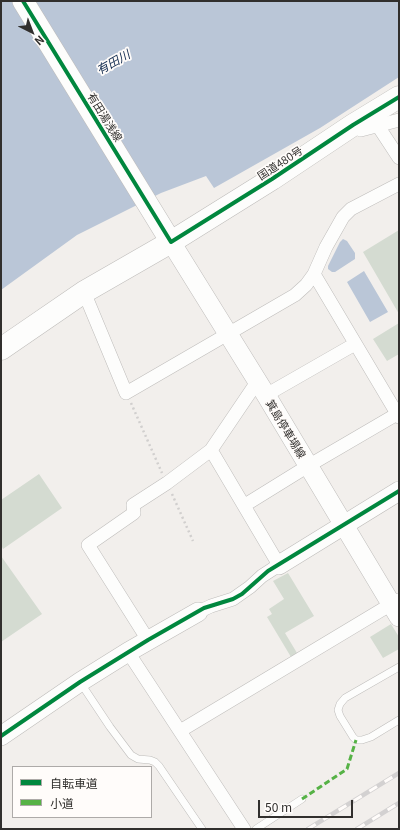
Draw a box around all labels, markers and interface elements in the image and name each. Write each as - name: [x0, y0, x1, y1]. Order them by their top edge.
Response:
- north arrow: [12, 12, 52, 52]
- text: N: [32, 32, 48, 50]
- water label: 有田川: [94, 47, 132, 77]
- street label: 有田湯浅線: [85, 90, 125, 144]
- street label: 国道480号: [255, 143, 305, 183]
- street label: 箕島停車場線: [263, 397, 309, 461]
- legend: [12, 766, 152, 818]
- text: 自転車道: [50, 774, 98, 791]
- scale bar: [260, 792, 355, 818]
- text: 小道: [50, 794, 74, 811]
- text: 50 m: [265, 798, 292, 815]

